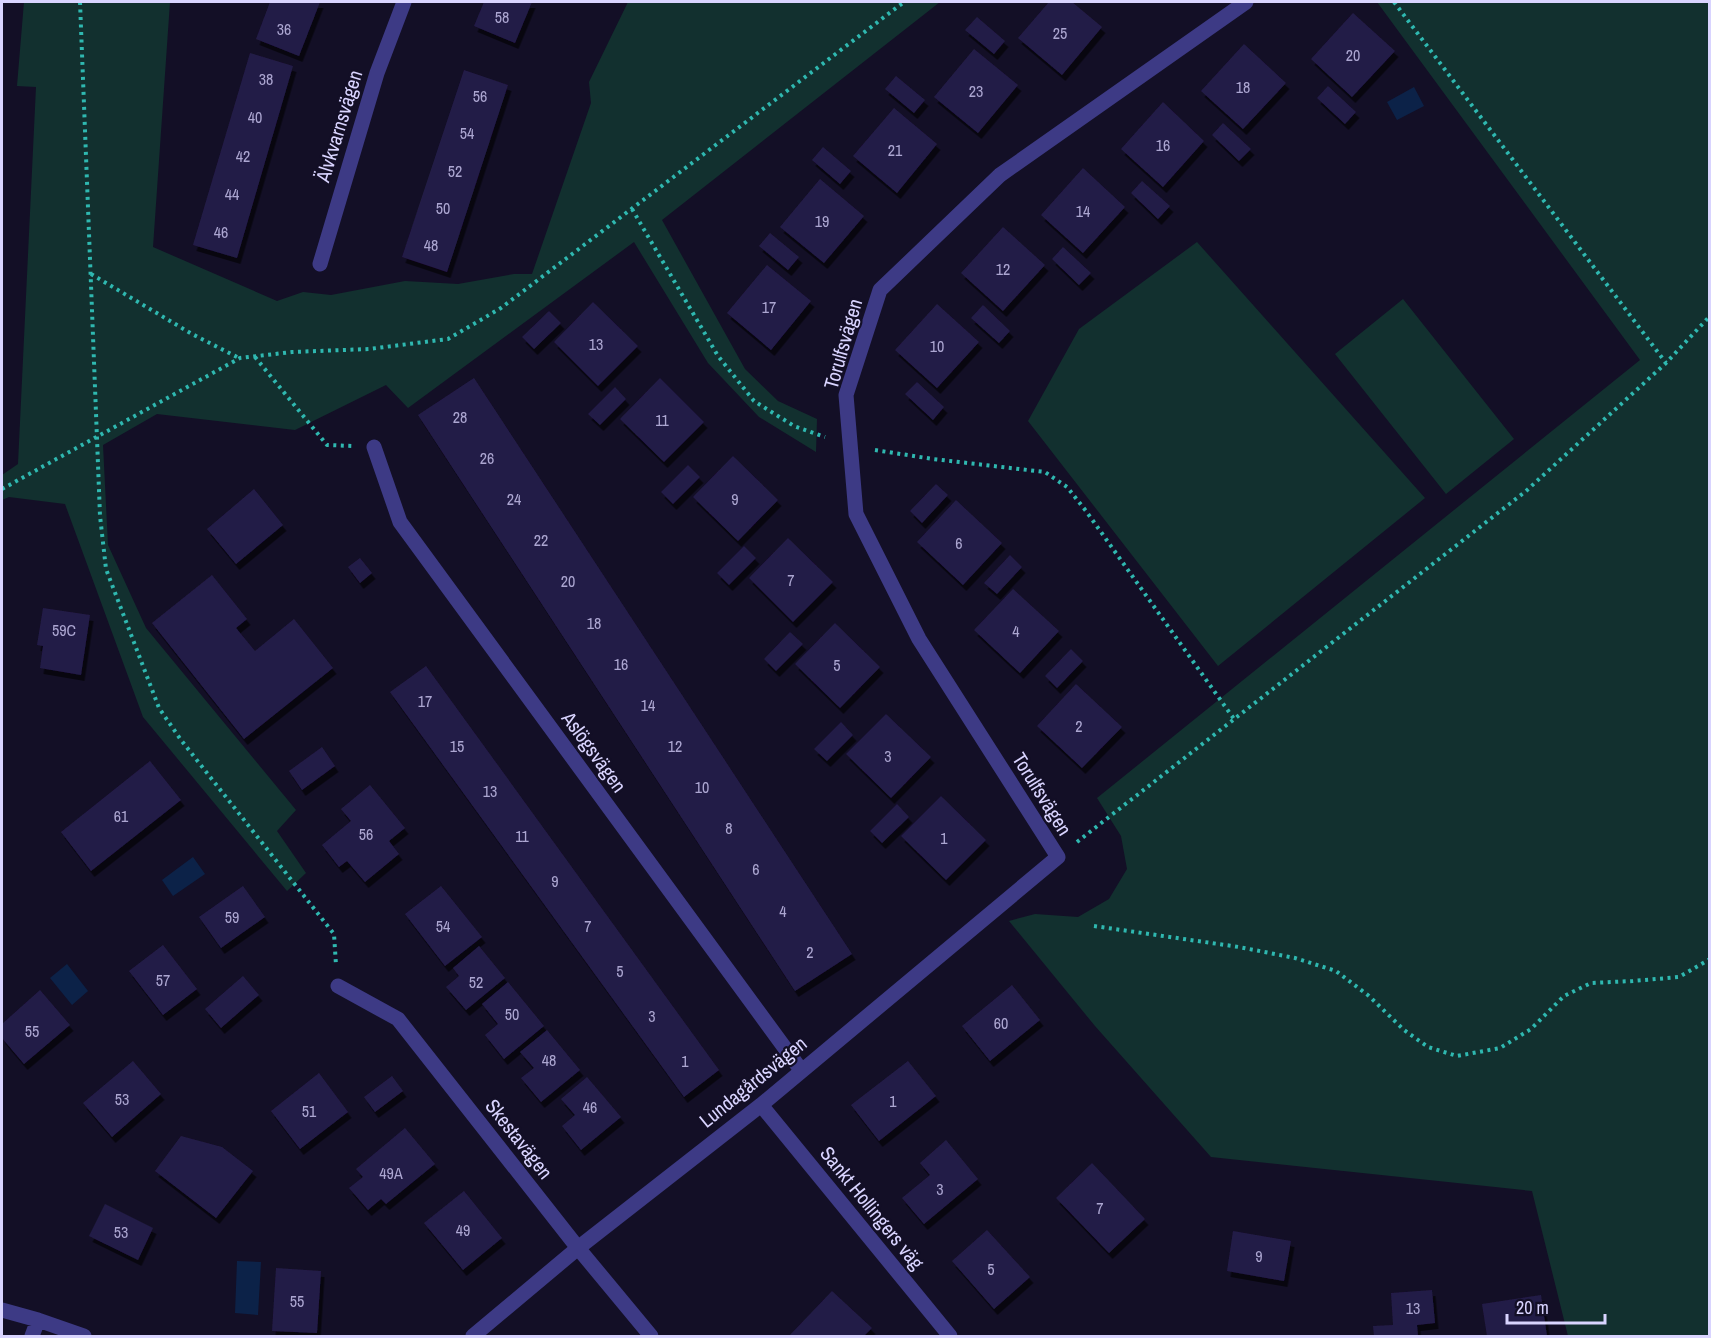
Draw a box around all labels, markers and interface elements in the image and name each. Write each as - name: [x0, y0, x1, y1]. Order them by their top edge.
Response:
- house number: 58: [495, 6, 509, 28]
- house number: 36: [277, 18, 291, 40]
- house number: 25: [1053, 22, 1067, 44]
- house number: 20: [1346, 44, 1360, 66]
- street label: Älvkvarnsvägen: [308, 67, 368, 186]
- house number: 38: [259, 68, 273, 90]
- house number: 18: [1236, 76, 1250, 98]
- house number: 23: [969, 80, 983, 102]
- house number: 56: [473, 85, 487, 107]
- house number: 40: [248, 106, 262, 128]
- house number: 54: [460, 122, 474, 144]
- house number: 16: [1156, 134, 1170, 156]
- house number: 21: [888, 139, 903, 161]
- house number: 42: [236, 145, 250, 167]
- house number: 52: [448, 160, 462, 182]
- house number: 44: [225, 183, 239, 205]
- house number: 50: [436, 197, 450, 219]
- house number: 14: [1076, 200, 1090, 222]
- house number: 19: [815, 210, 829, 232]
- house number: 46: [214, 221, 228, 243]
- house number: 48: [424, 234, 438, 256]
- house number: 12: [996, 258, 1010, 280]
- street label: Torulfsvägen: [817, 295, 868, 392]
- house number: 17: [762, 296, 776, 318]
- house number: 13: [589, 333, 603, 355]
- house number: 10: [930, 335, 944, 357]
- house number: 28: [453, 406, 467, 428]
- house number: 11: [655, 409, 670, 431]
- house number: 26: [480, 447, 494, 469]
- house number: 24: [507, 488, 521, 510]
- house number: 9: [731, 488, 739, 510]
- house number: 22: [534, 529, 548, 551]
- house number: 6: [955, 532, 963, 554]
- house number: 7: [787, 569, 795, 591]
- house number: 20: [561, 570, 575, 592]
- house number: 18: [587, 612, 601, 634]
- house number: 59C: [52, 619, 76, 641]
- house number: 4: [1012, 620, 1020, 642]
- house number: 16: [614, 653, 628, 675]
- house number: 5: [833, 654, 841, 676]
- house number: 17: [418, 690, 432, 712]
- house number: 14: [641, 694, 655, 716]
- street label: Aslögsvägen: [555, 705, 633, 798]
- house number: 2: [1075, 715, 1083, 737]
- house number: 15: [450, 735, 464, 757]
- house number: 12: [668, 735, 682, 757]
- house number: 3: [884, 745, 892, 767]
- street label: Torulfsvägen: [1006, 747, 1079, 840]
- house number: 10: [695, 776, 709, 798]
- house number: 13: [483, 780, 497, 802]
- house number: 61: [114, 805, 129, 827]
- house number: 8: [725, 817, 733, 839]
- house number: 56: [359, 823, 373, 845]
- house number: 11: [515, 825, 530, 847]
- house number: 1: [940, 827, 948, 849]
- house number: 6: [752, 858, 760, 880]
- house number: 9: [551, 870, 559, 892]
- house number: 4: [779, 900, 787, 922]
- house number: 59: [225, 906, 239, 928]
- house number: 54: [436, 915, 450, 937]
- house number: 7: [584, 915, 592, 937]
- house number: 2: [806, 941, 814, 963]
- house number: 5: [616, 960, 624, 982]
- house number: 57: [156, 969, 170, 991]
- house number: 52: [469, 971, 483, 993]
- house number: 50: [505, 1003, 519, 1025]
- house number: 3: [648, 1005, 656, 1027]
- house number: 60: [994, 1012, 1008, 1034]
- house number: 55: [25, 1020, 39, 1042]
- street label: Lundagårdsvägen: [693, 1030, 812, 1133]
- house number: 48: [542, 1049, 556, 1071]
- house number: 1: [681, 1050, 689, 1072]
- house number: 53: [115, 1088, 129, 1110]
- house number: 1: [889, 1090, 897, 1112]
- street label: Skestavägen: [480, 1093, 559, 1184]
- house number: 46: [583, 1096, 597, 1118]
- house number: 51: [302, 1100, 317, 1122]
- street label: Sankt Hollingers väg: [814, 1140, 930, 1275]
- house number: 49A: [379, 1162, 403, 1184]
- house number: 3: [936, 1178, 944, 1200]
- house number: 7: [1096, 1197, 1104, 1219]
- house number: 49: [456, 1219, 470, 1241]
- house number: 53: [114, 1221, 128, 1243]
- house number: 9: [1255, 1245, 1263, 1267]
- house number: 5: [987, 1258, 995, 1280]
- scale bar: [1507, 1287, 1604, 1325]
- house number: 55: [290, 1290, 304, 1312]
- text: 20 m: [1516, 1295, 1549, 1320]
- house number: 13: [1406, 1297, 1420, 1319]

